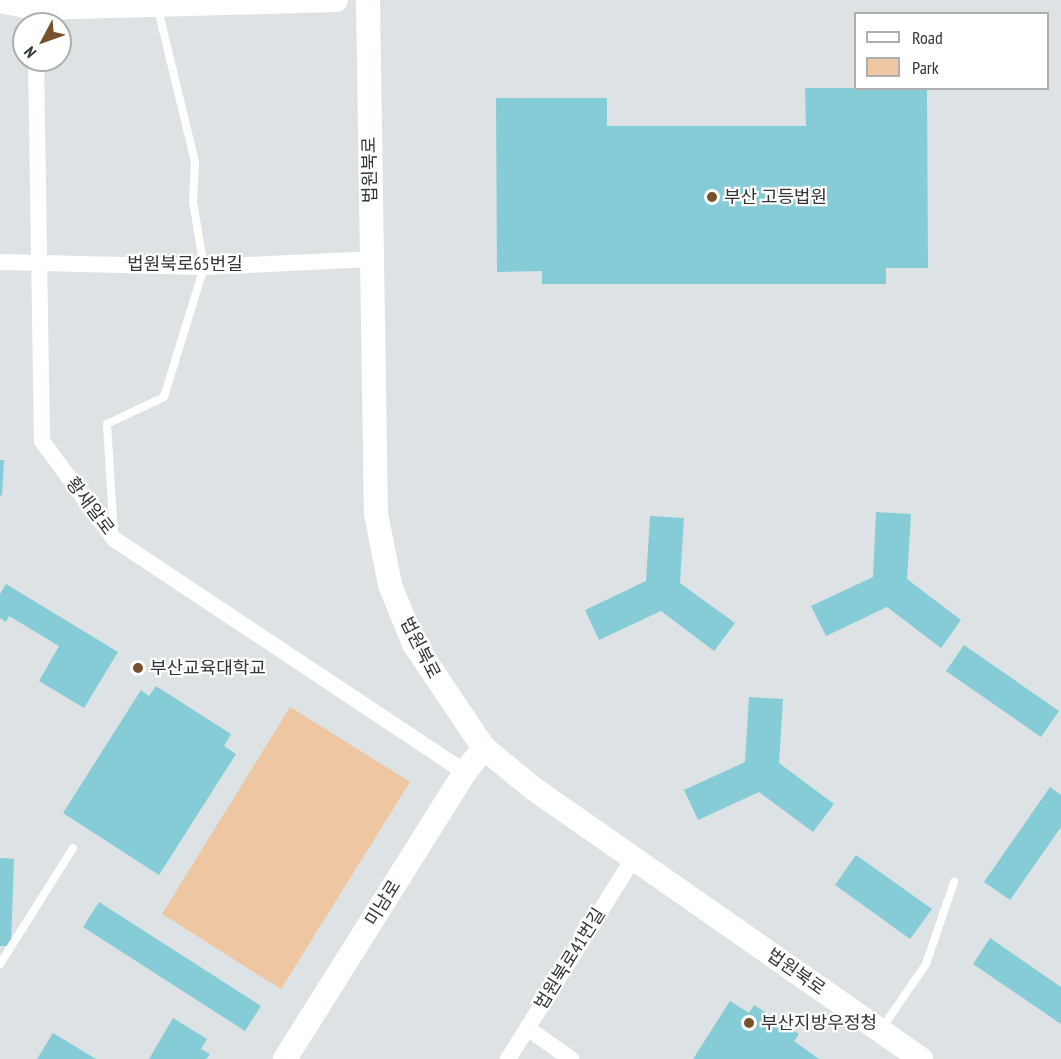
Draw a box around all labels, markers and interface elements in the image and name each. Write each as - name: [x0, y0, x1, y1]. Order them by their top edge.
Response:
- north arrow: [12, 12, 72, 72]
- legend: [854, 12, 1049, 90]
- text: Road: [912, 26, 943, 49]
- text: N: [20, 43, 40, 62]
- text: Park: [912, 56, 939, 79]
- street label: 법원북로: [359, 137, 381, 203]
- place label: 부산 고등법원: [724, 186, 827, 208]
- marker: 부산 고등법원: [705, 190, 719, 204]
- street label: 법원북로65번길: [127, 253, 243, 275]
- street label: 황새알로: [61, 473, 119, 539]
- street label: 법원북로: [395, 614, 445, 682]
- place label: 부산교육대학교: [150, 657, 266, 679]
- marker: 부산교육대학교: [131, 661, 145, 675]
- street label: 미남로: [361, 876, 405, 930]
- street label: 법원북로41번길: [530, 904, 610, 1014]
- street label: 법원북로: [763, 944, 829, 1000]
- place label: 부산지방우정청: [761, 1012, 877, 1034]
- marker: 부산지방우정청: [742, 1016, 756, 1030]

